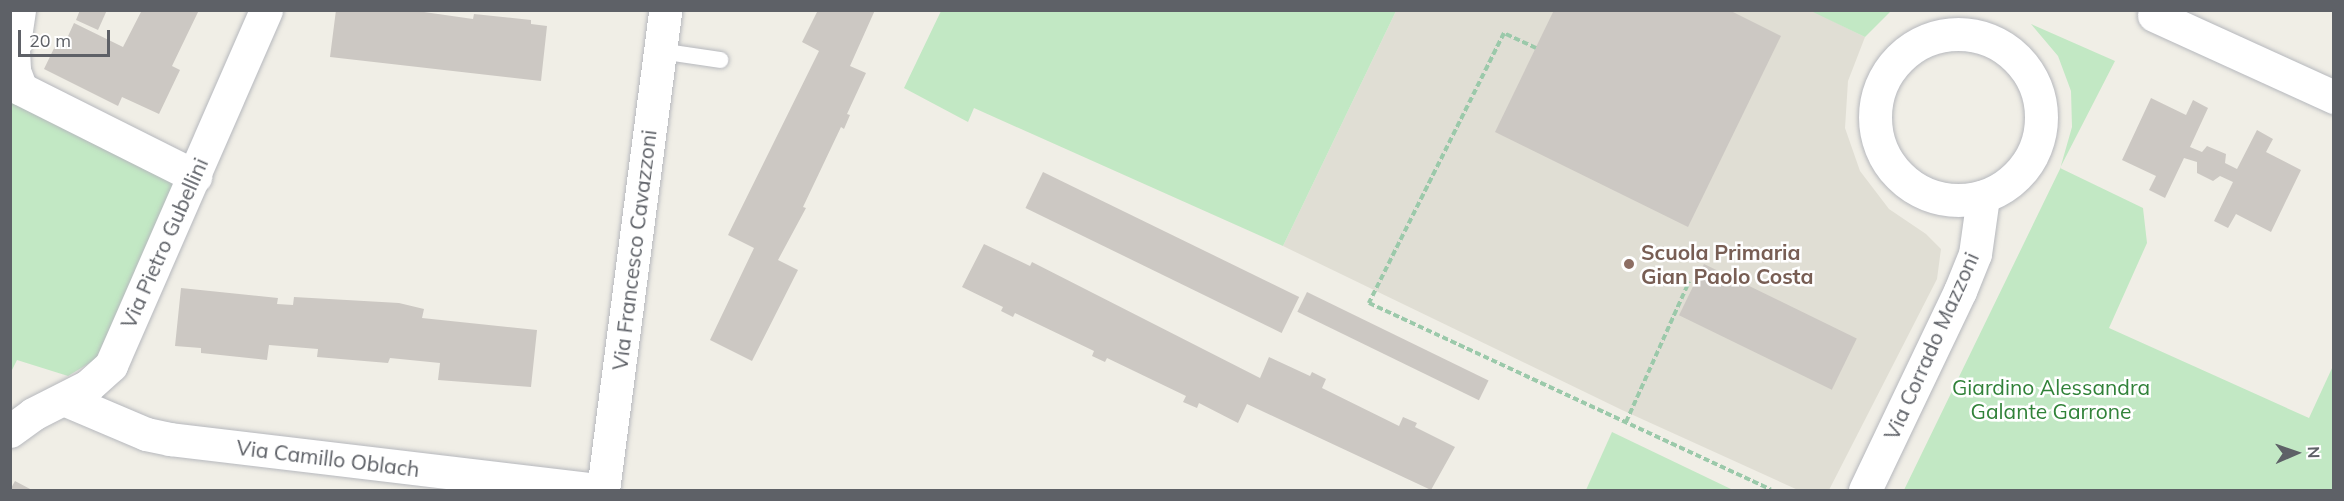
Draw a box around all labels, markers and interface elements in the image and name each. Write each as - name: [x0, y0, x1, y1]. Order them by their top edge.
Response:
- scale bar: [21, 18, 112, 56]
- text: 20 m: [29, 29, 71, 52]
- street label: Via Francesco Cavazzoni: [607, 128, 661, 372]
- street label: Via Pietro Gubellini: [115, 154, 213, 332]
- place label: Scuola Primaria Gian Paolo Costa: [1641, 239, 1814, 289]
- street label: Via Corrado Mazzoni: [1878, 248, 1984, 444]
- marker: Scuola Primaria Gian Paolo Costa: [1622, 257, 1636, 271]
- park label: Giardino Alessandra Galante Garrone: [1952, 374, 2150, 424]
- north arrow: [2266, 423, 2326, 483]
- street label: Via Camillo Oblach: [235, 434, 421, 482]
- text: N: [2304, 446, 2324, 459]

